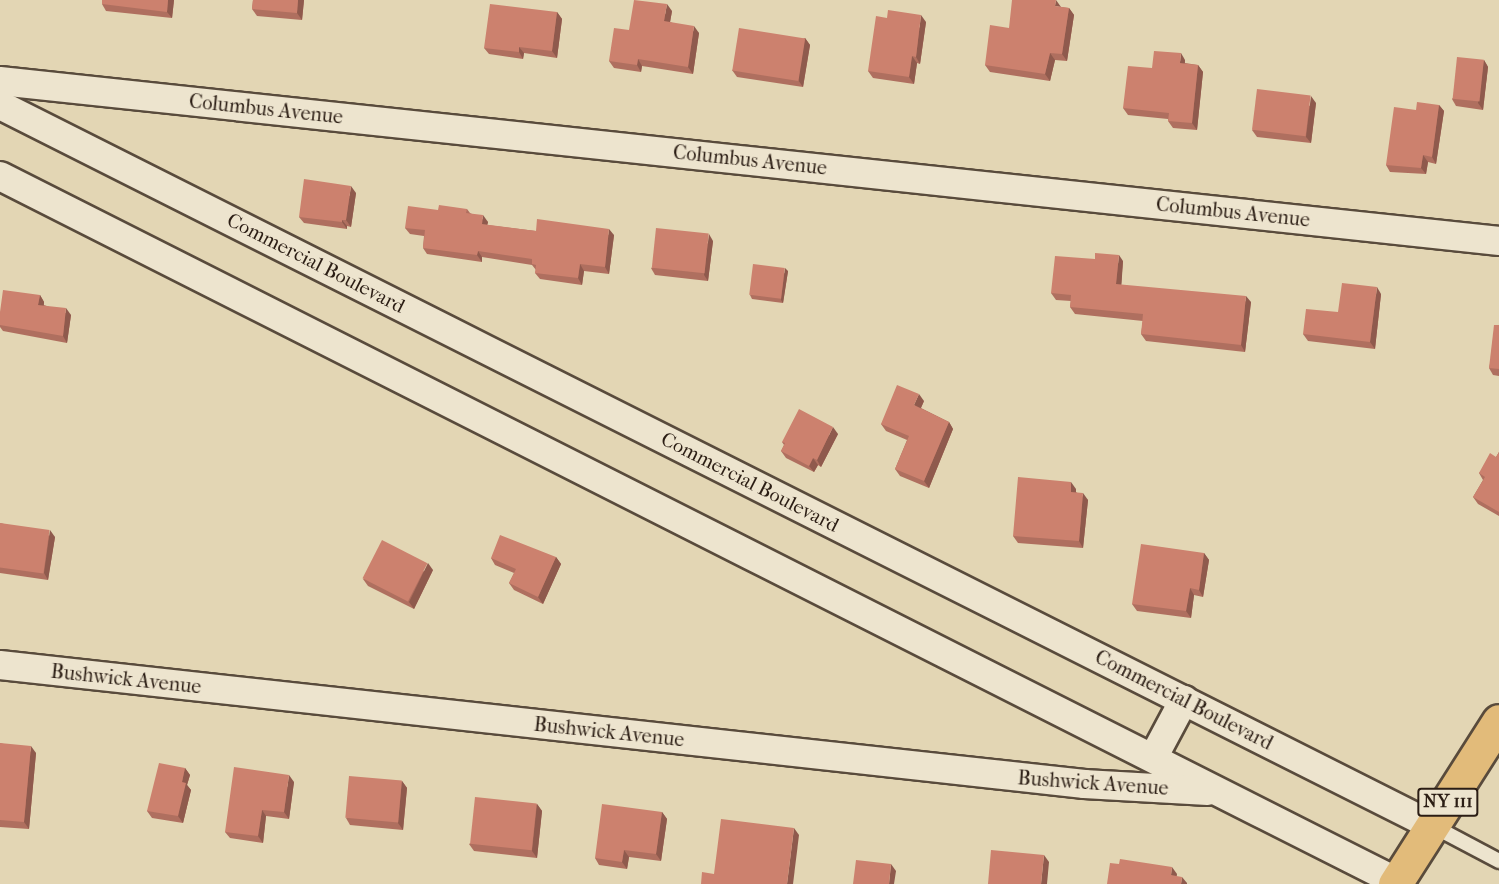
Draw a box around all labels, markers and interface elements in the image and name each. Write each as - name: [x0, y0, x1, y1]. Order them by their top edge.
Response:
- street label: Columbus Avenue: [188, 89, 344, 129]
- street label: Columbus Avenue: [672, 140, 828, 180]
- street label: Columbus Avenue: [1155, 192, 1311, 232]
- street label: Commercial Boulevard: [223, 208, 409, 318]
- street label: Commercial Boulevard: [657, 427, 843, 537]
- street label: Commercial Boulevard: [1091, 645, 1277, 755]
- street label: Bushwick Avenue: [50, 659, 202, 699]
- street label: Bushwick Avenue: [533, 712, 685, 752]
- street label: Bushwick Avenue: [1017, 766, 1169, 800]
- road number: NY 111: [1416, 787, 1480, 817]

